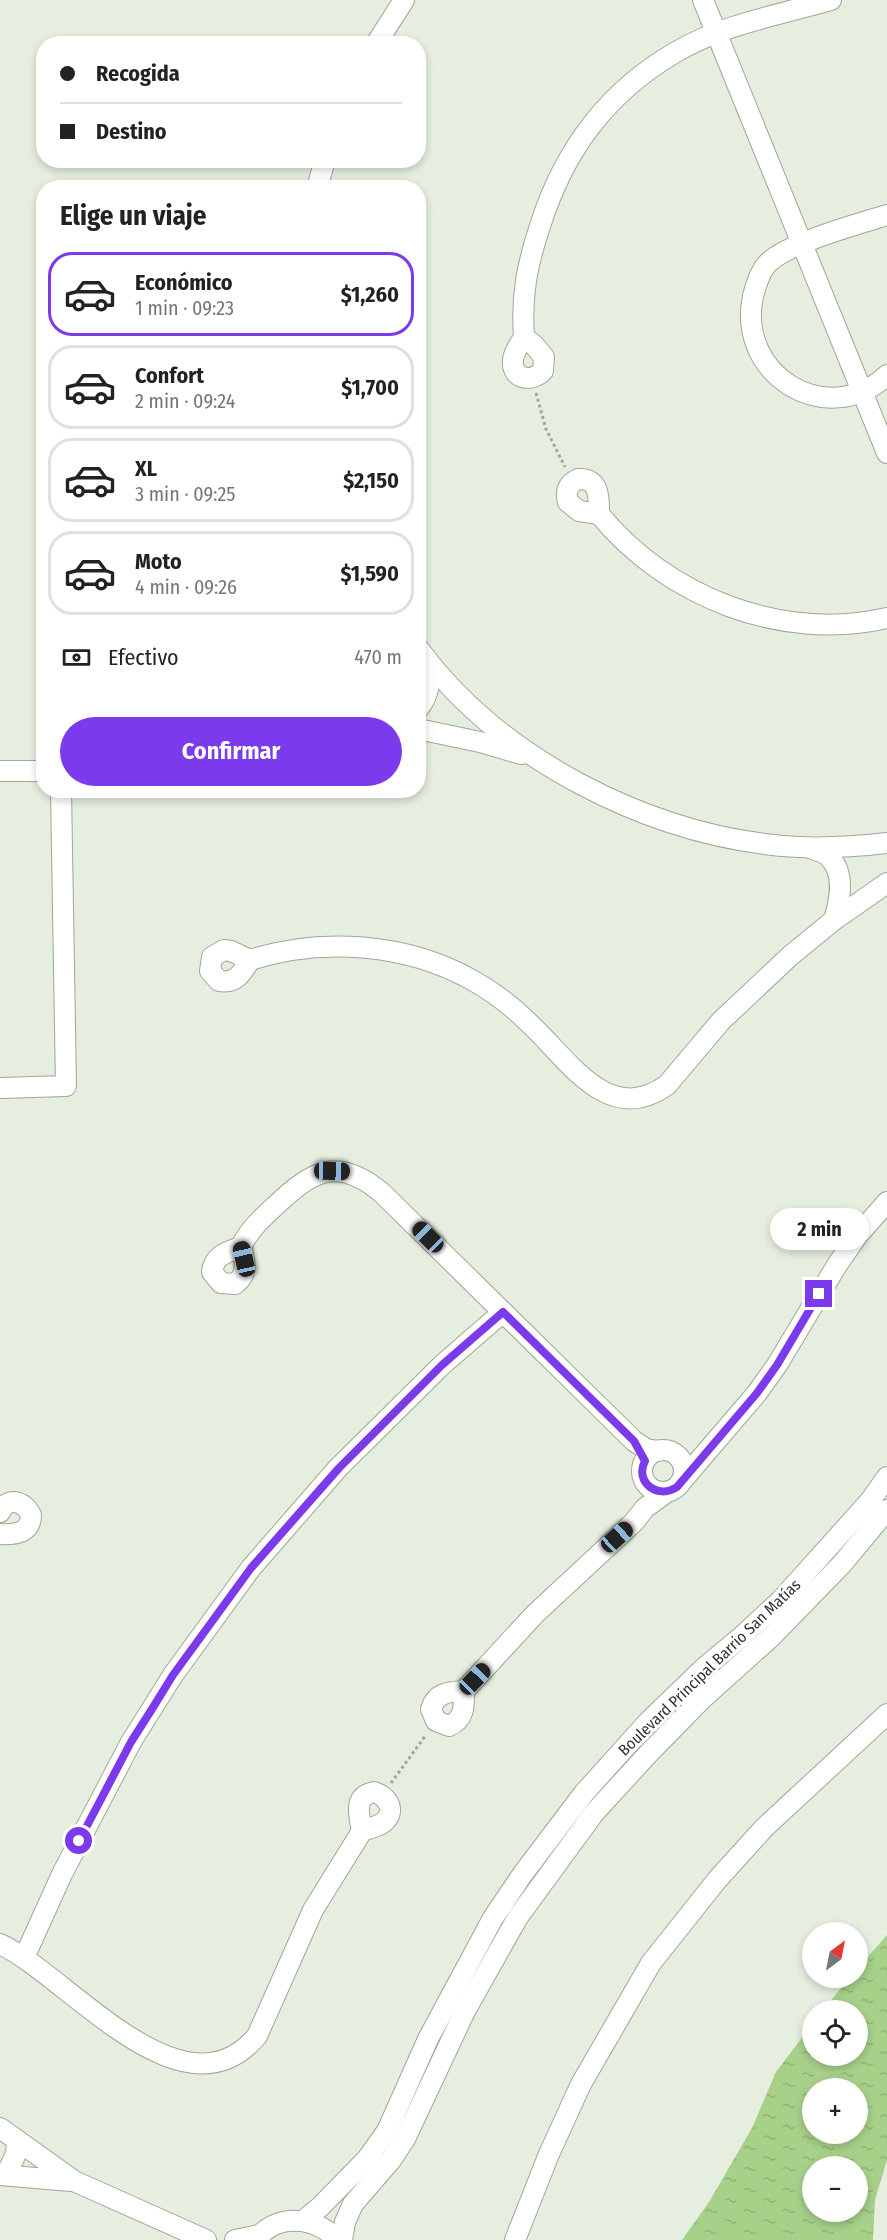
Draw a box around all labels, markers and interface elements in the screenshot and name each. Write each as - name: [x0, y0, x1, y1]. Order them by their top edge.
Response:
- text: Recogida: [96, 60, 180, 87]
- text: Destino: [96, 118, 167, 145]
- text: Elige un viaje: [60, 200, 206, 232]
- icon: car: [63, 267, 117, 321]
- text: Económico: [135, 269, 233, 296]
- text: $1,260: [341, 281, 399, 308]
- text: 1 min · 09:23: [135, 296, 234, 320]
- icon: car: [63, 360, 117, 414]
- text: Confort: [135, 362, 204, 389]
- text: $1,700: [341, 374, 399, 401]
- text: 2 min · 09:24: [135, 389, 235, 413]
- icon: car: [63, 453, 117, 507]
- text: XL: [135, 455, 157, 482]
- text: $2,150: [343, 467, 399, 494]
- text: 3 min · 09:25: [135, 482, 236, 506]
- icon: car: [63, 546, 117, 600]
- text: Moto: [135, 548, 182, 575]
- text: $1,590: [340, 560, 399, 587]
- text: 4 min · 09:26: [135, 575, 237, 599]
- icon: cash: [60, 641, 93, 674]
- text: Efectivo: [108, 644, 179, 671]
- text: 470 m: [354, 645, 402, 669]
- button: Confirmar: [60, 717, 402, 786]
- car: [314, 1162, 350, 1180]
- callout: 2 min: [770, 1207, 868, 1249]
- text: 2 min: [797, 1217, 842, 1241]
- car: [409, 1218, 447, 1256]
- car: [231, 1239, 257, 1279]
- route end: [805, 1280, 832, 1307]
- car: [598, 1518, 636, 1556]
- street label: Boulevard Principal Barrio San Matías: [614, 1575, 804, 1760]
- car: [456, 1660, 494, 1698]
- route start: [65, 1827, 92, 1854]
- north arrow: [802, 1922, 868, 1988]
- map controls: [802, 1922, 868, 2222]
- button: locate: [802, 2000, 868, 2066]
- button: +: [802, 2078, 868, 2144]
- button: −: [802, 2156, 868, 2222]

